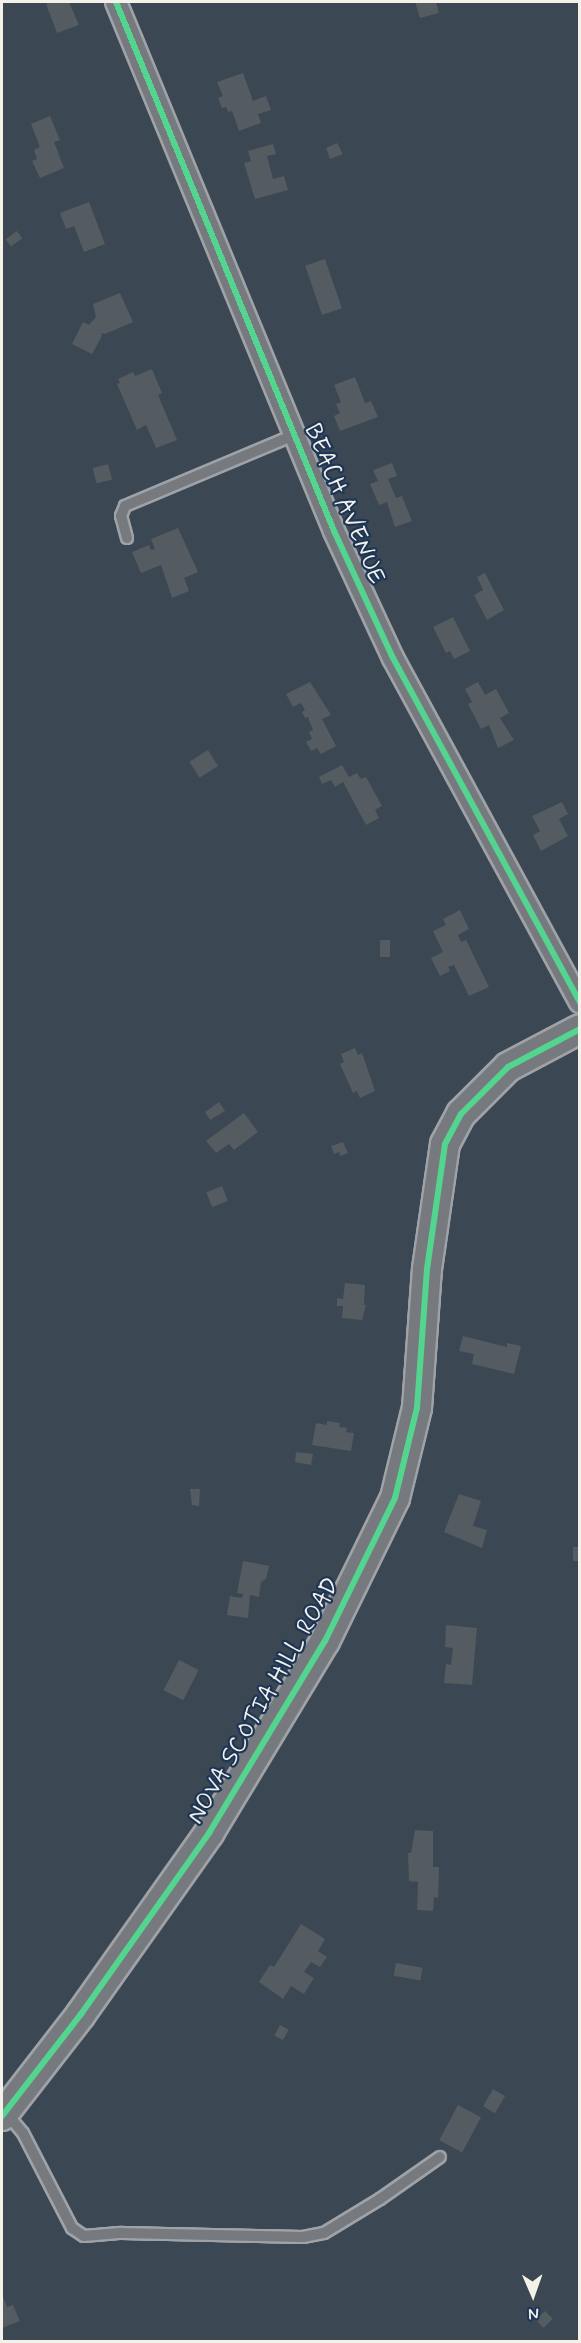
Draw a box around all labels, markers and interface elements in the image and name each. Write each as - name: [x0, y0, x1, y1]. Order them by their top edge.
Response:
- street label: BEACH AVENUE: [297, 418, 391, 590]
- street label: NOVA SCOTIA HILL ROAD: [180, 1571, 348, 1831]
- north arrow: [503, 2265, 563, 2325]
- text: N: [528, 2303, 539, 2324]

